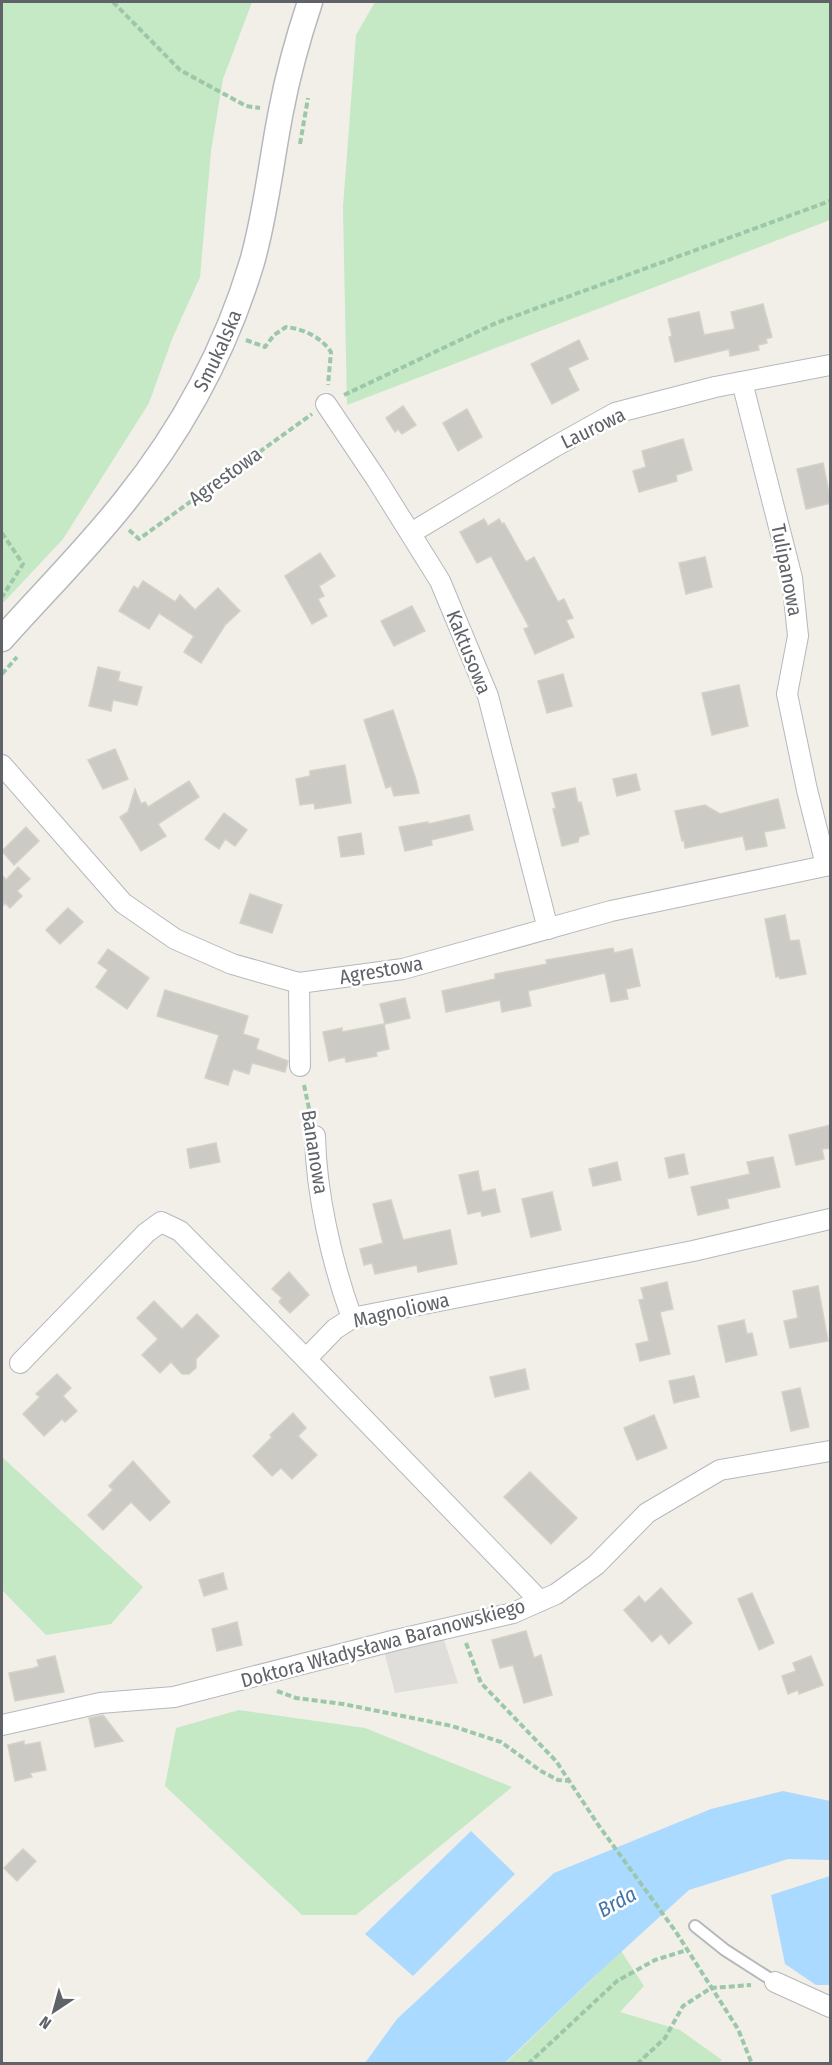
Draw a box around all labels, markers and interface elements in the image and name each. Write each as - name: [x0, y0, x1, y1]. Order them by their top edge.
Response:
- street label: Smukalska: [188, 306, 246, 396]
- street label: Laurowa: [557, 402, 629, 454]
- street label: Agrestowa: [184, 442, 266, 510]
- street label: Tulipanowa: [766, 522, 808, 618]
- street label: Kaktusowa: [441, 607, 497, 697]
- street label: Agrestowa: [337, 951, 425, 989]
- street label: Bananowa: [297, 1108, 333, 1196]
- street label: Magnoliowa: [351, 1287, 451, 1333]
- street label: Doktora Władysława Baranowskiego: [238, 1593, 528, 1693]
- water label: Brda: [593, 1881, 641, 1923]
- north arrow: [24, 1981, 84, 2041]
- text: N: [36, 2012, 55, 2033]

